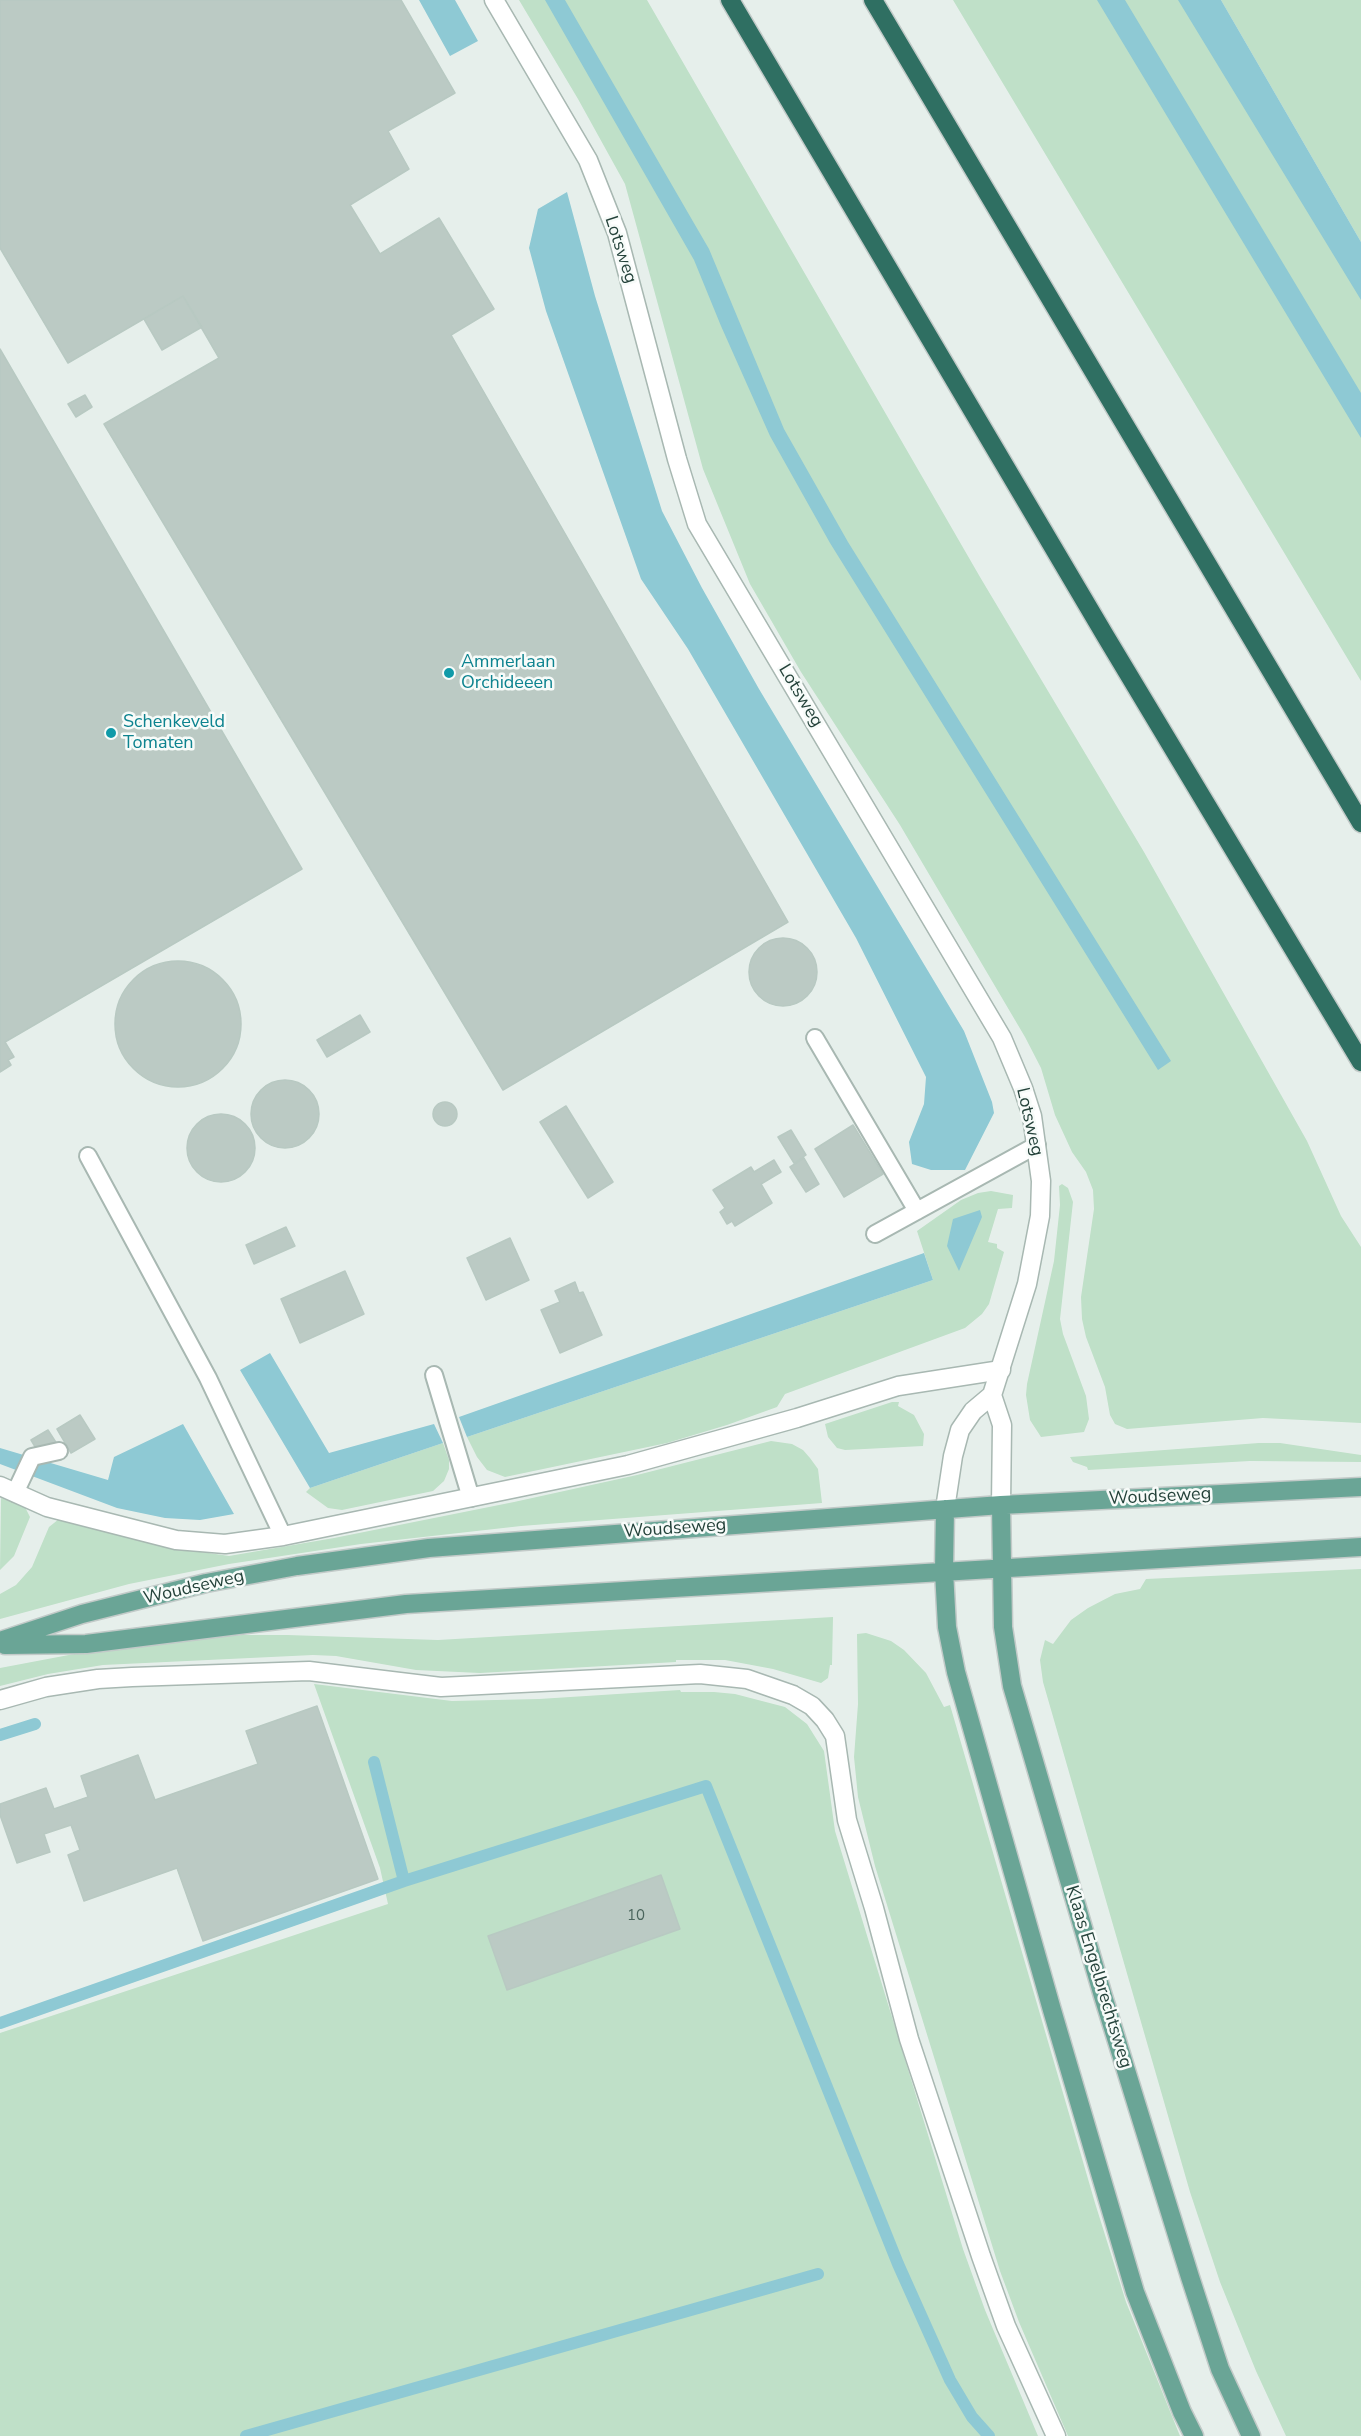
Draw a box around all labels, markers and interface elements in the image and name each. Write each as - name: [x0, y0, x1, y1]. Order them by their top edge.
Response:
- street label: Lotsweg: [599, 214, 641, 286]
- place label: Ammerlaan Orchideeen: [461, 652, 556, 694]
- street label: Lotsweg: [773, 661, 827, 731]
- marker: Ammerlaan Orchideeen: [442, 666, 456, 680]
- place label: Schenkeveld Tomaten: [123, 712, 225, 754]
- marker: Schenkeveld Tomaten: [104, 726, 118, 740]
- street label: Lotsweg: [1011, 1086, 1047, 1158]
- street label: Woudseweg: [1108, 1484, 1212, 1510]
- street label: Woudseweg: [623, 1515, 727, 1543]
- street label: Woudseweg: [142, 1566, 246, 1610]
- street label: Klaas Engelbrechtsweg: [1060, 1883, 1136, 2071]
- house number: 10: [627, 1907, 645, 1925]

